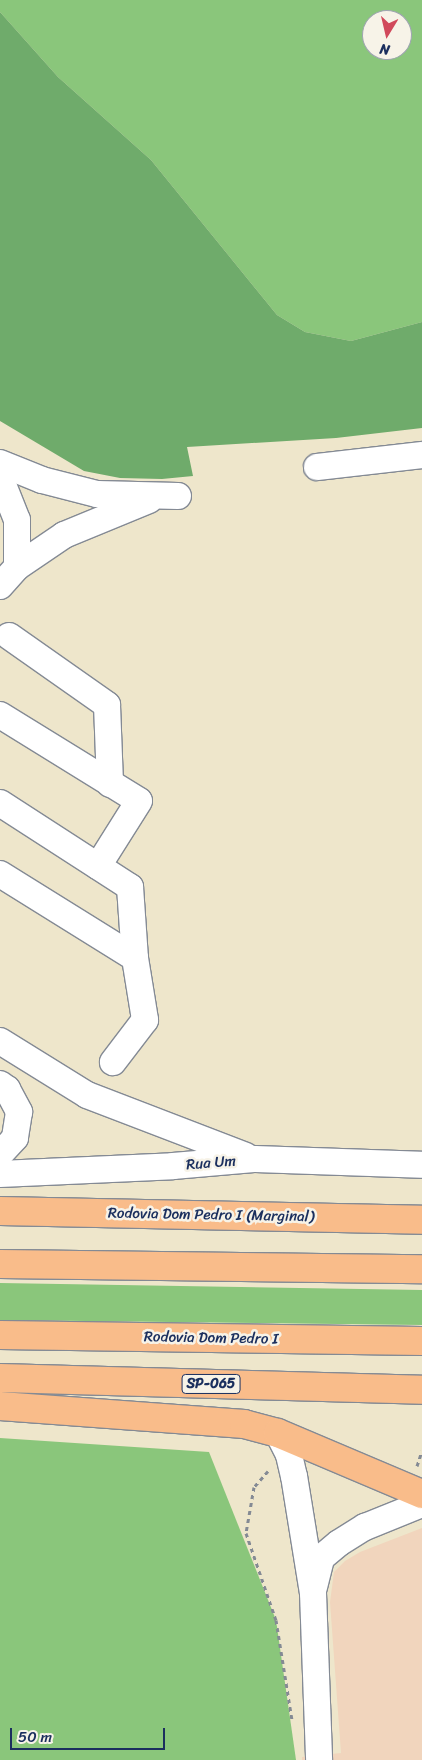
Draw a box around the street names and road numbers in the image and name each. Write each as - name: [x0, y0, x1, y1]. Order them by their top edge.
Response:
- street label: Rua Um: [185, 1152, 237, 1174]
- street label: Rodovia Dom Pedro I (Marginal): [107, 1204, 315, 1226]
- street label: Rodovia Dom Pedro I: [143, 1328, 279, 1348]
- road number: SP-065: [181, 1372, 241, 1396]

